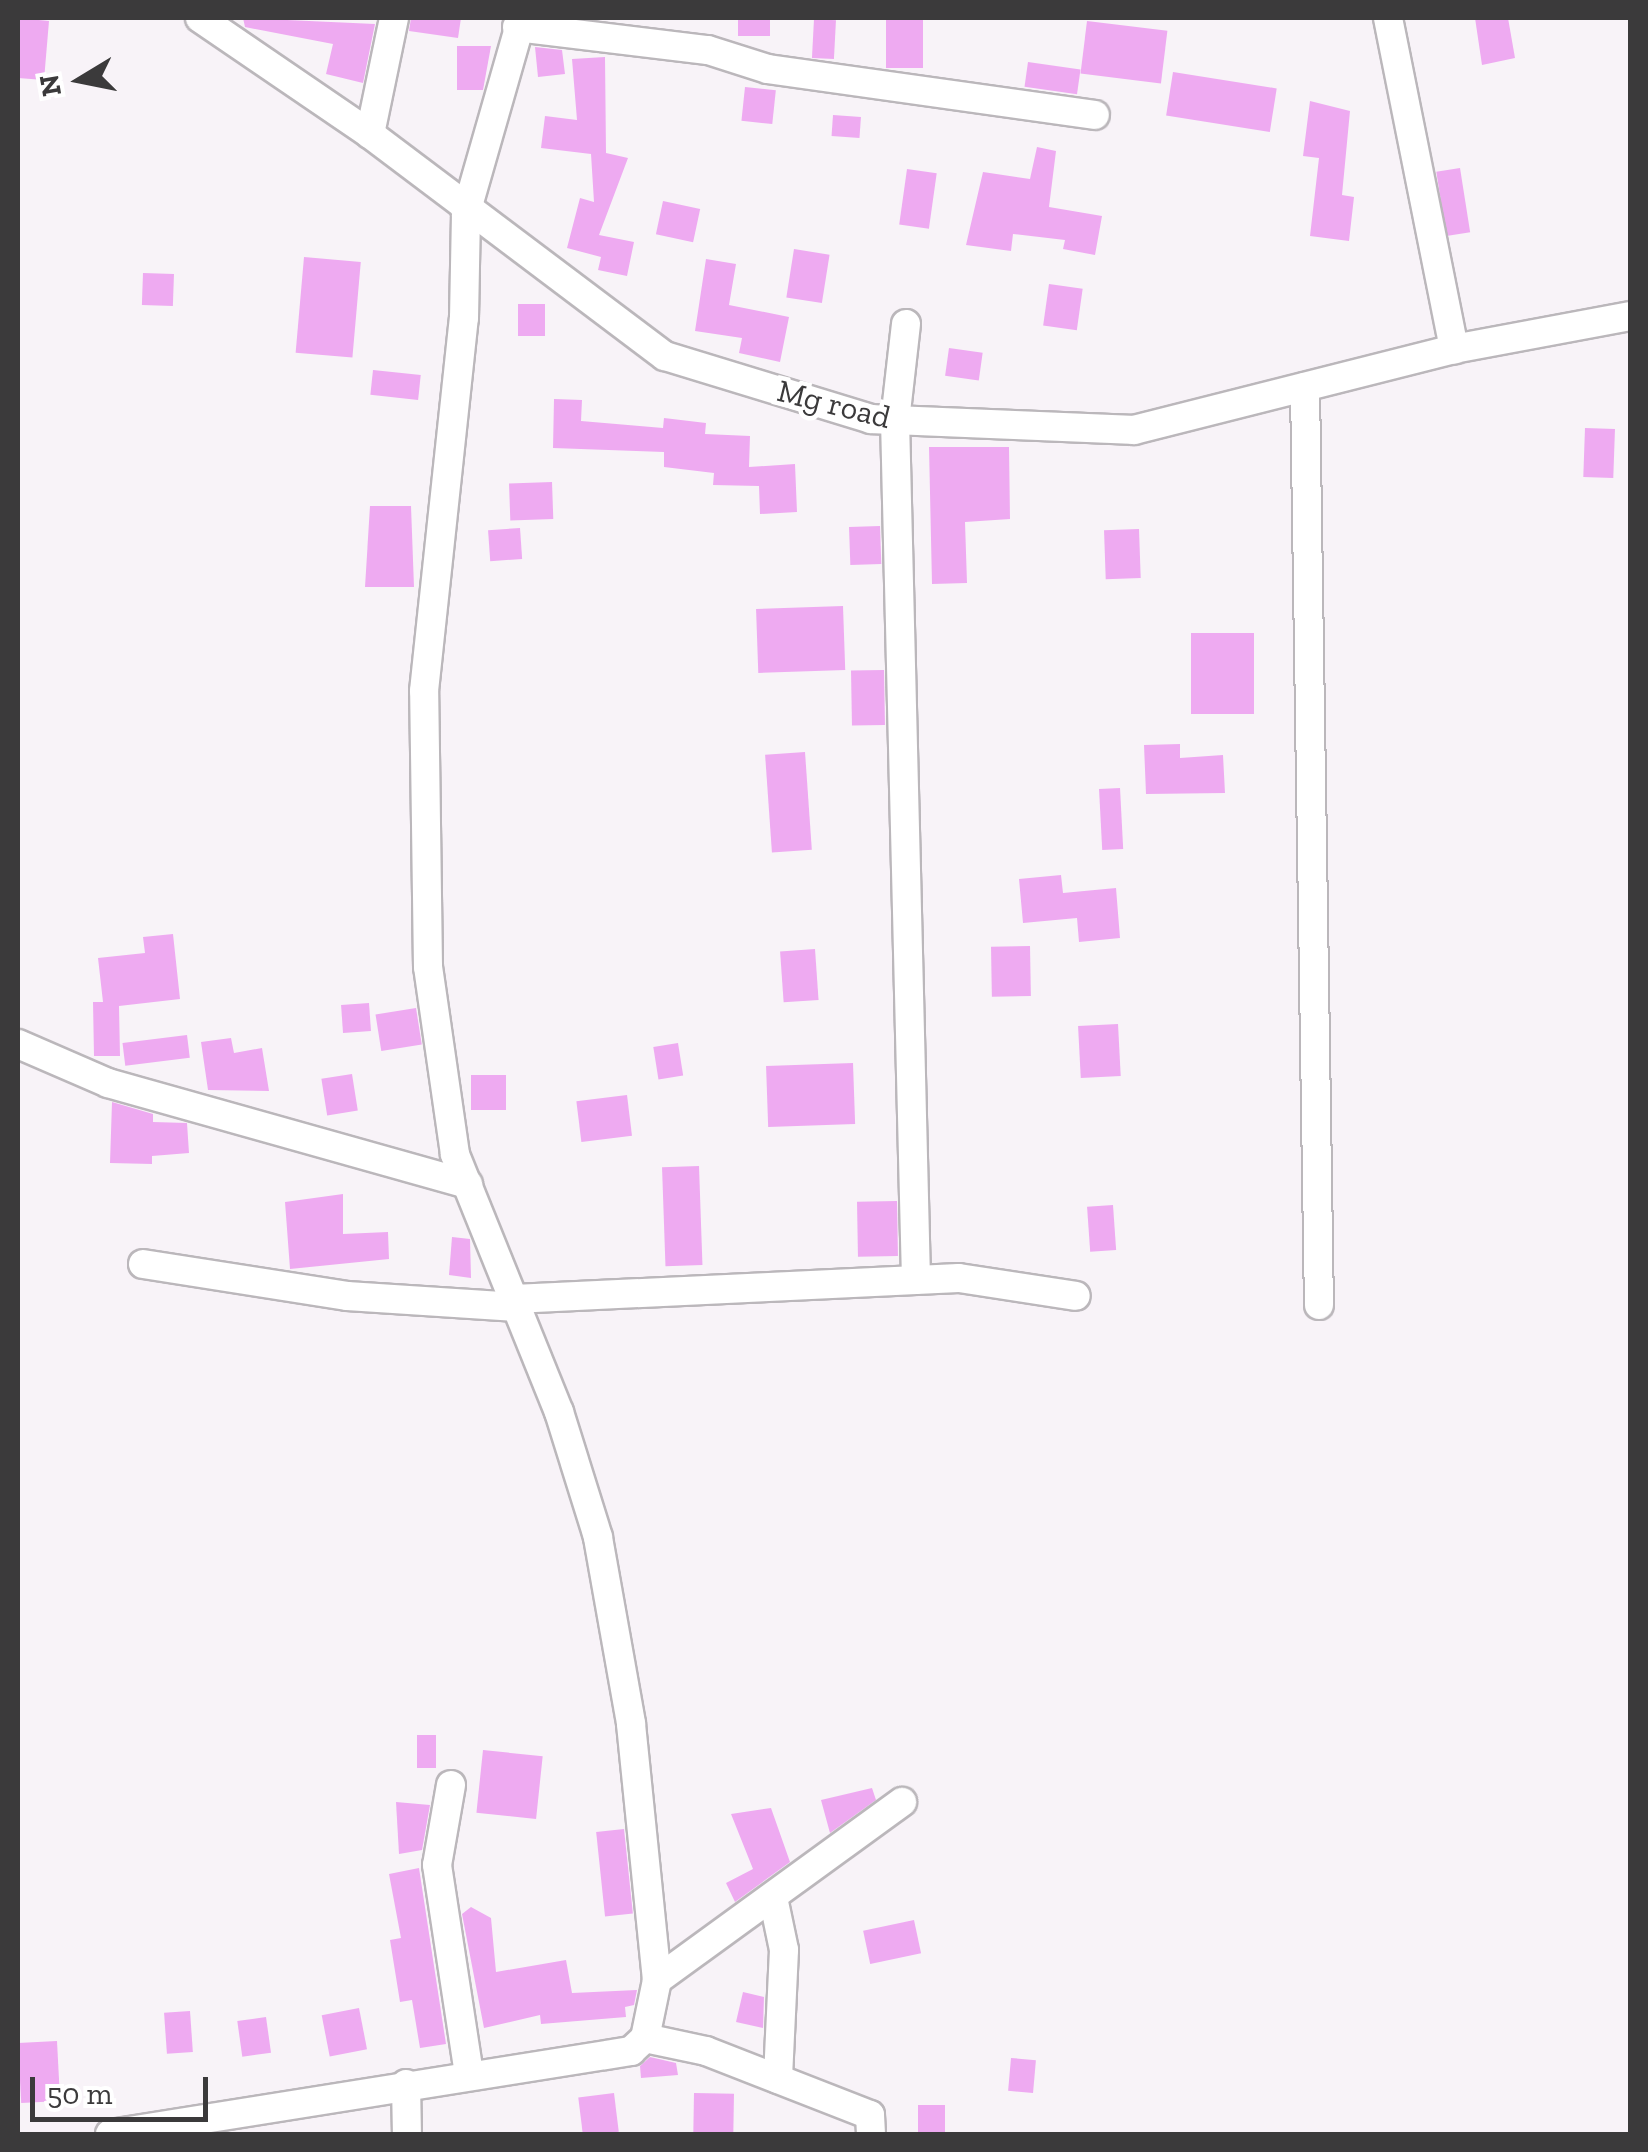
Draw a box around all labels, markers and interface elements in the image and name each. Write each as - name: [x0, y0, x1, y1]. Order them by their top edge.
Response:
- north arrow: [30, 30, 130, 130]
- text: N: [32, 72, 68, 99]
- street label: Mg road: [773, 371, 895, 437]
- scale bar: [35, 2057, 212, 2119]
- text: 50 m: [47, 2076, 112, 2112]

